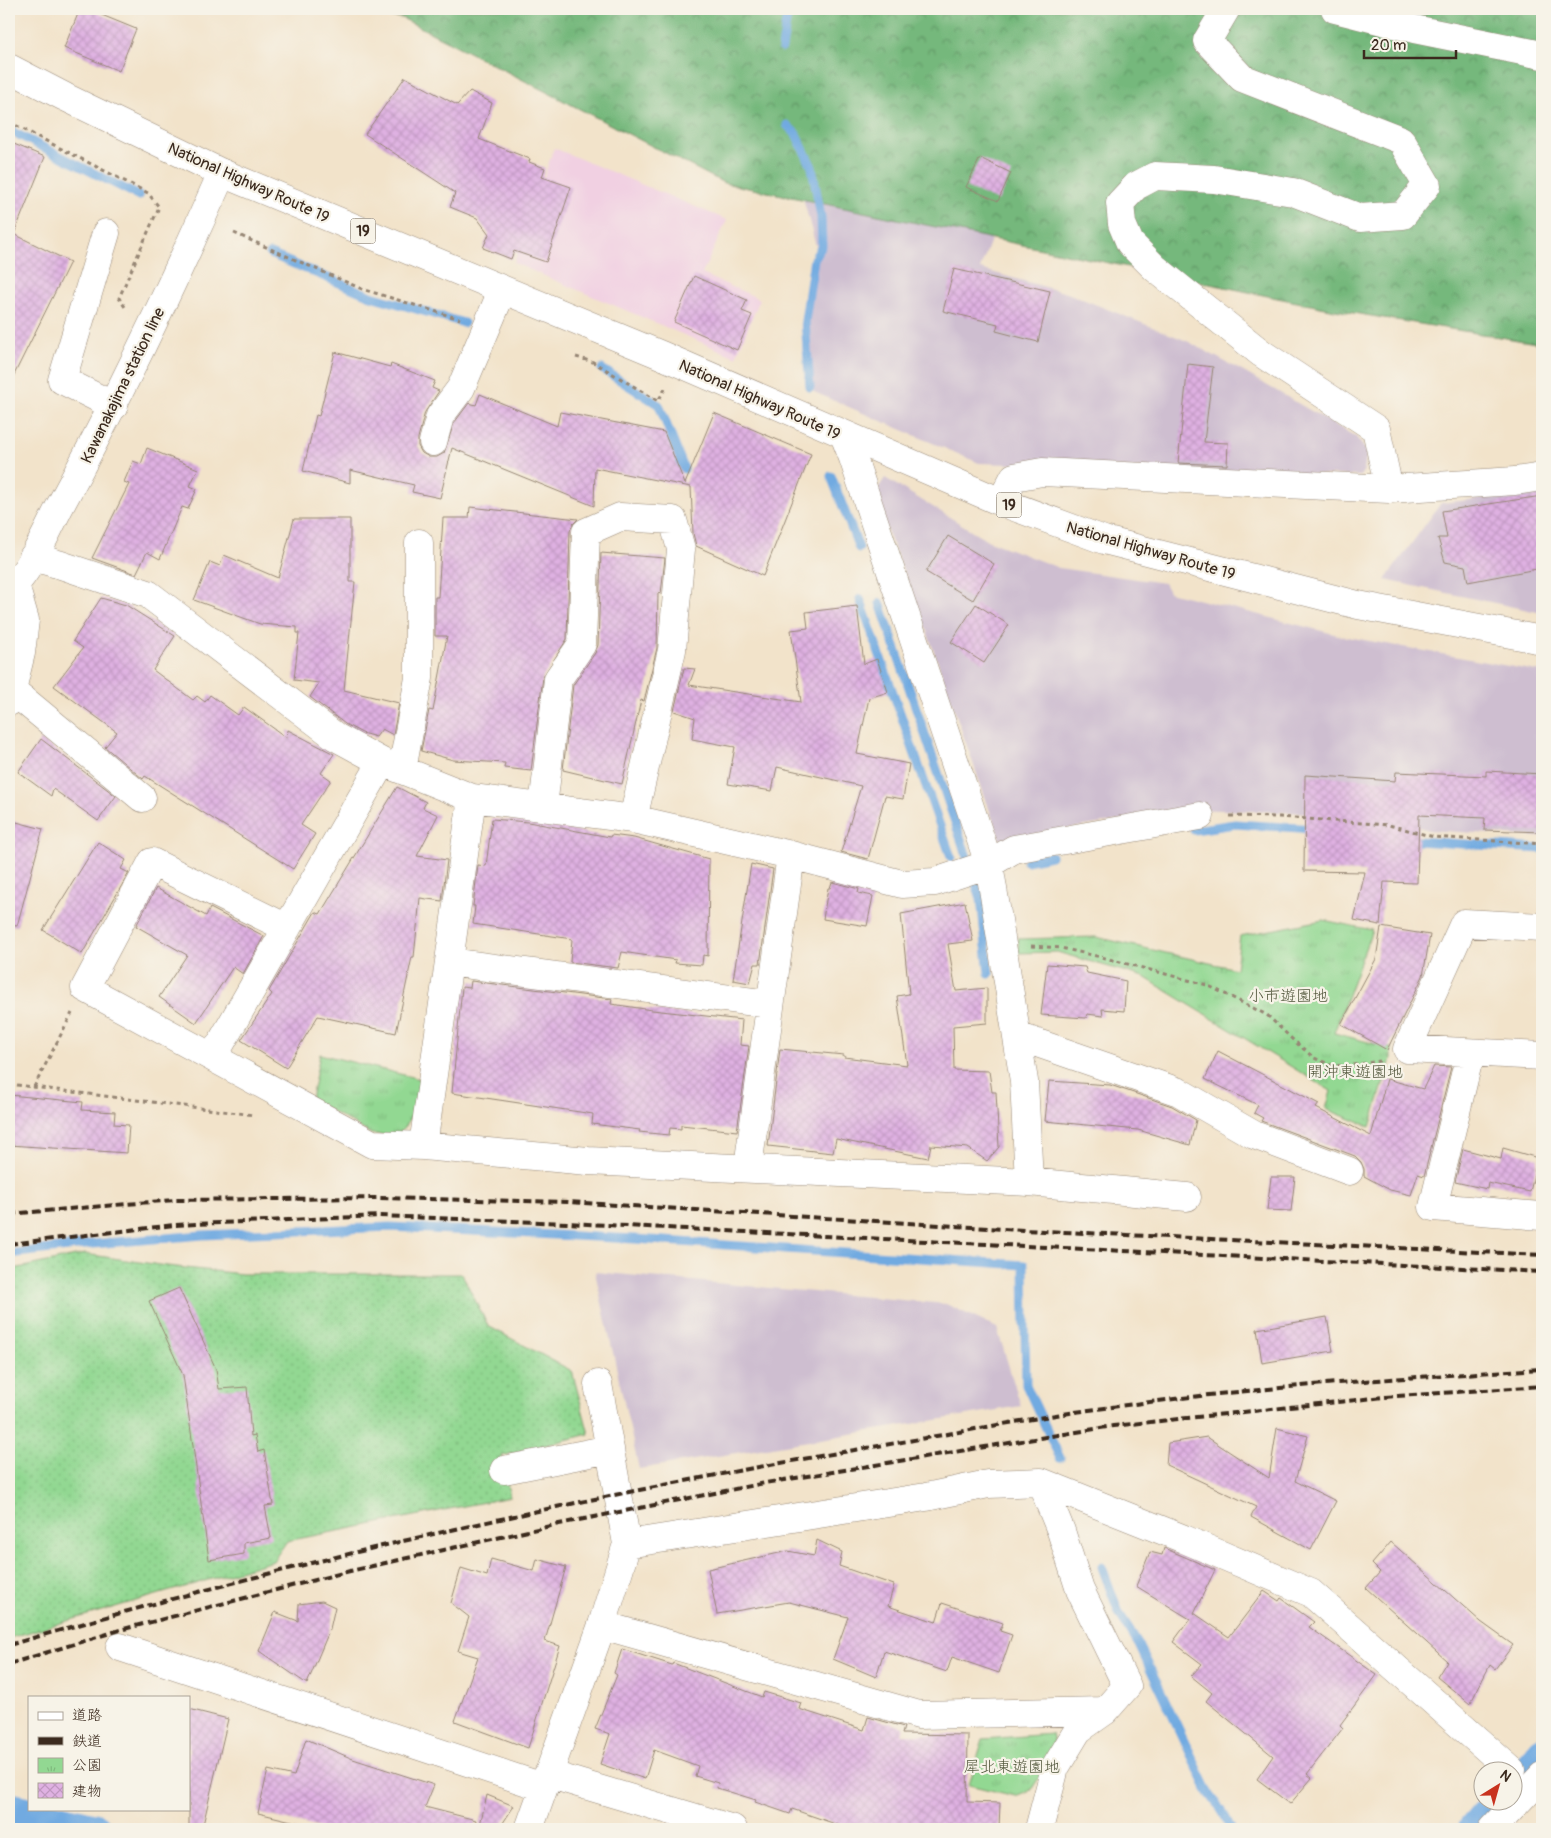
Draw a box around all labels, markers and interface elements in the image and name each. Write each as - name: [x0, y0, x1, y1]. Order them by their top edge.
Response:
- scale bar: [1364, 28, 1456, 60]
- text: 20 m: [1371, 36, 1406, 55]
- street label: National Highway Route 19: [165, 138, 332, 228]
- road number: 19: [350, 218, 376, 244]
- street label: Kawanakajima station line: [76, 304, 169, 467]
- street label: National Highway Route 19: [676, 355, 843, 445]
- road number: 19: [996, 492, 1022, 518]
- street label: National Highway Route 19: [1064, 517, 1237, 585]
- park label: 小市遊園地: [1248, 986, 1328, 1006]
- park label: 開沖東遊園地: [1307, 1062, 1403, 1082]
- legend: [28, 1696, 190, 1810]
- text: 道路: [72, 1706, 102, 1725]
- text: 鉄道: [72, 1732, 102, 1751]
- text: 公園: [72, 1756, 102, 1775]
- park label: 犀北東遊園地: [964, 1757, 1060, 1777]
- north arrow: [1474, 1760, 1524, 1810]
- text: N: [1497, 1766, 1514, 1786]
- text: 建物: [72, 1782, 102, 1801]

